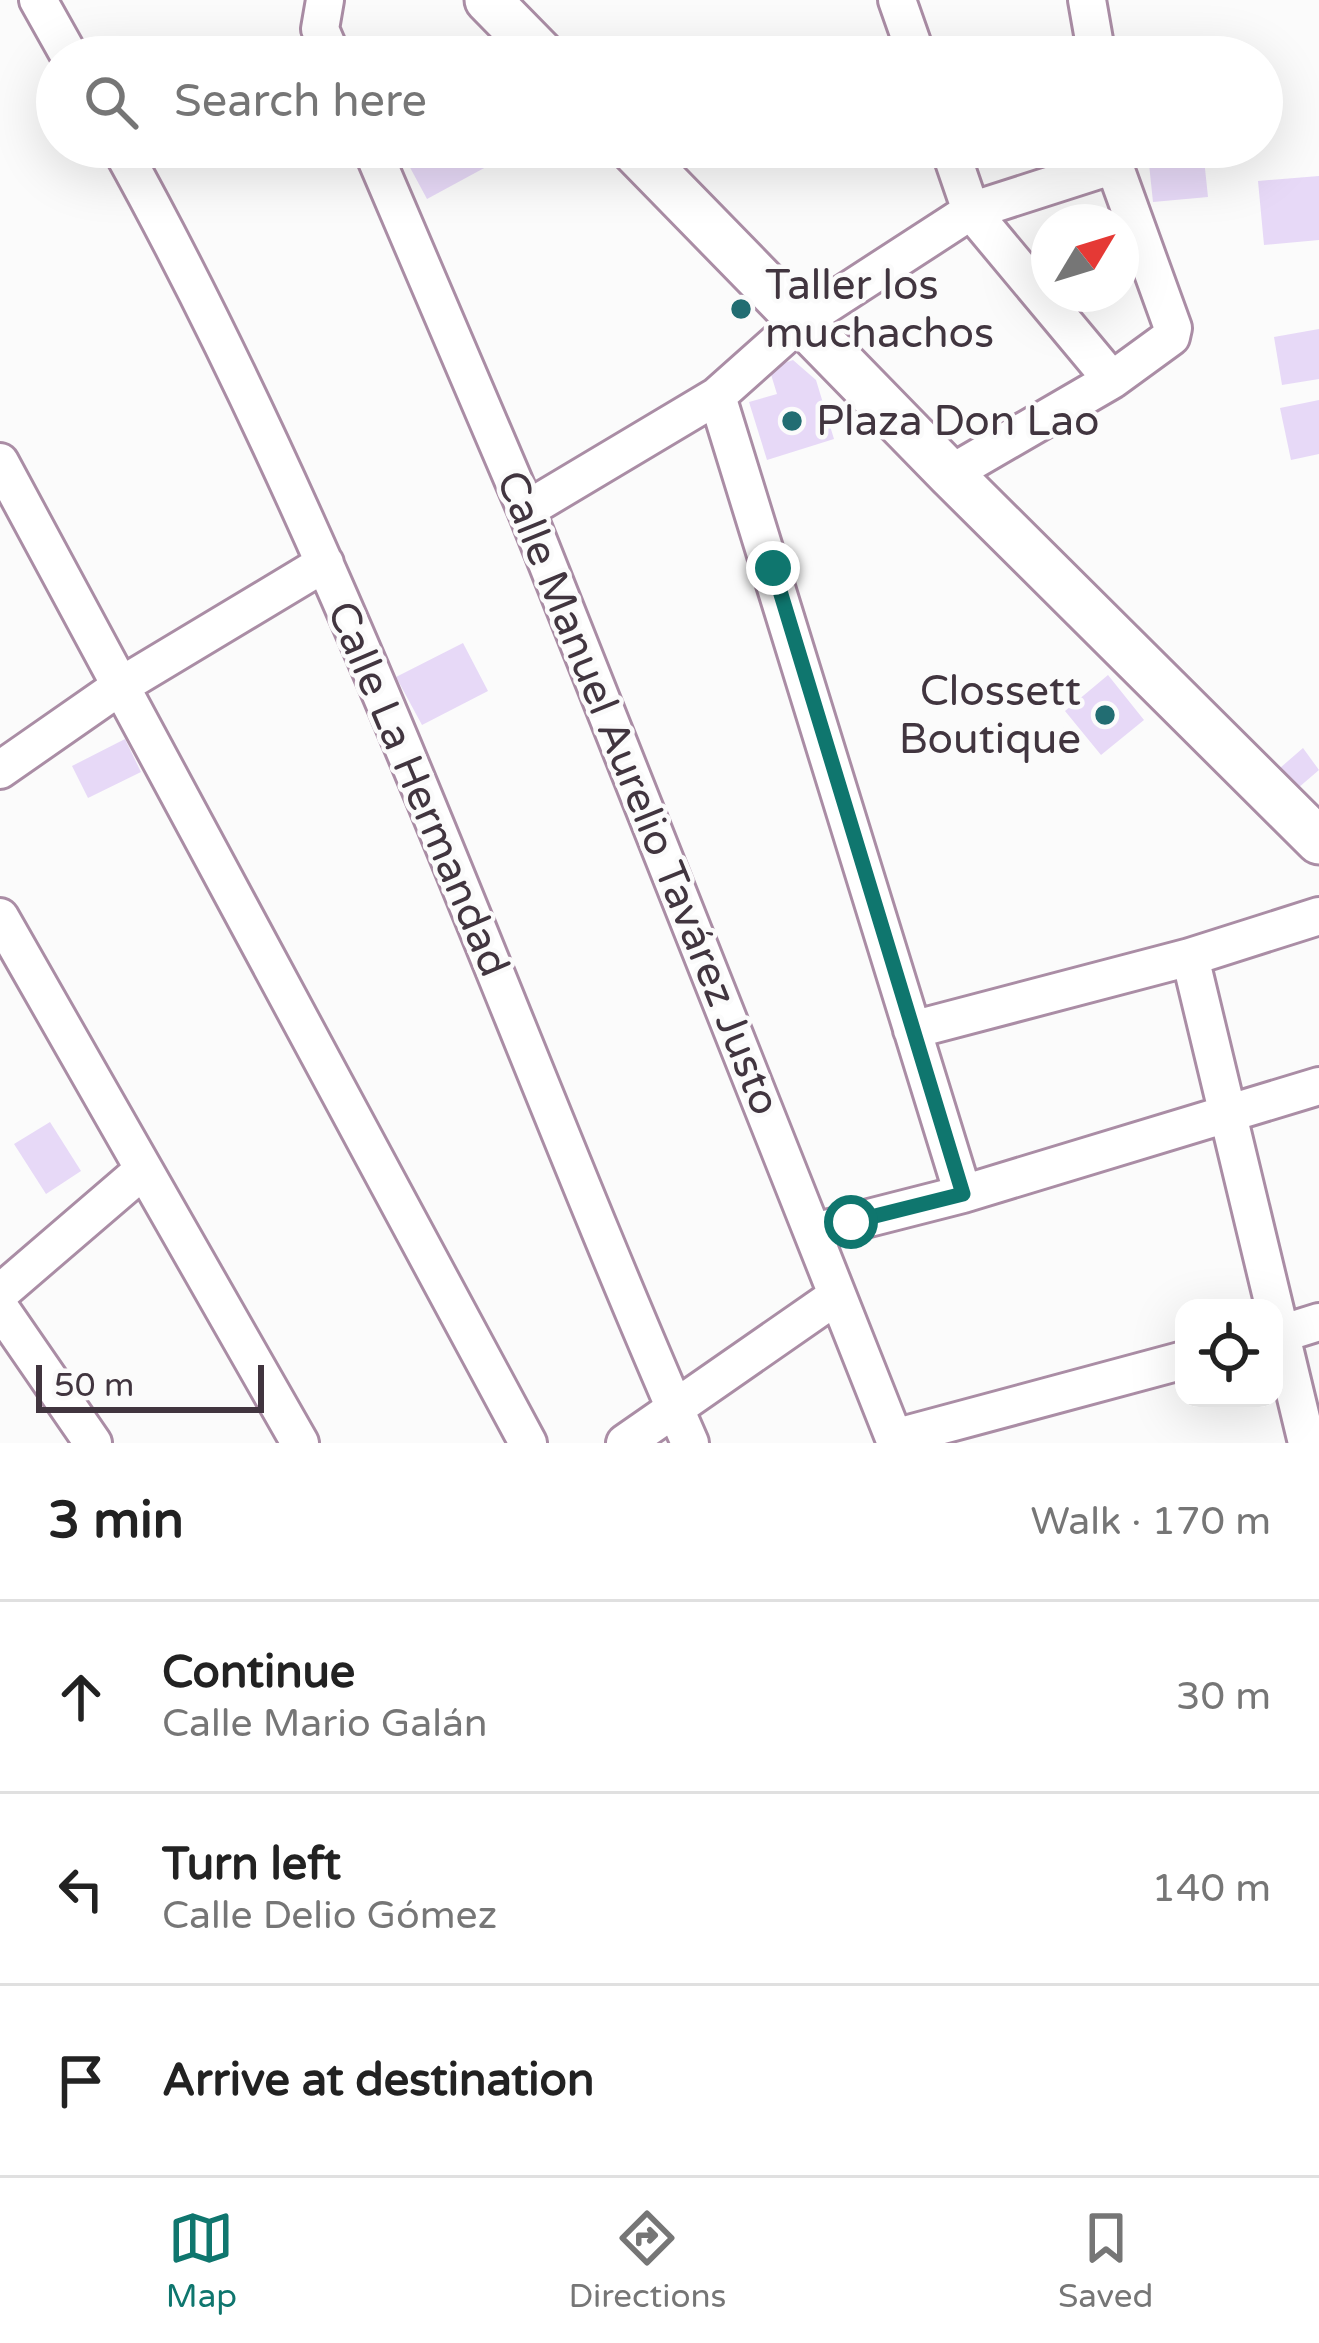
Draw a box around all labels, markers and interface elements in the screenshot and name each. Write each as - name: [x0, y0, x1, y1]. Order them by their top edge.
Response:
- search box: [36, 36, 1283, 168]
- icon: search: [78, 69, 144, 135]
- text: Search here: [174, 75, 427, 129]
- north arrow: [1031, 204, 1139, 312]
- place label: Taller los muchachos: [765, 260, 994, 359]
- marker: Taller los muchachos: [728, 296, 754, 322]
- place label: Plaza Don Lao: [816, 396, 1100, 447]
- marker: Plaza Don Lao: [779, 408, 805, 434]
- street label: Calle Manuel Aurelio Tavárez Justo: [485, 463, 791, 1123]
- route end: [746, 541, 800, 595]
- street label: Calle La Hermandad: [316, 594, 520, 984]
- place label: Clossett Boutique: [899, 666, 1081, 765]
- marker: Clossett Boutique: [1092, 702, 1118, 728]
- route start: [824, 1195, 878, 1249]
- map controls: [1175, 1299, 1283, 1407]
- button: locate: [1175, 1299, 1283, 1407]
- scale bar: [36, 1359, 264, 1412]
- text: 50 m: [54, 1366, 134, 1405]
- text: 3 min: [48, 1490, 184, 1552]
- text: Walk · 170 m: [1030, 1498, 1271, 1545]
- text: Continue: [162, 1646, 355, 1700]
- icon: ahead: [48, 1664, 114, 1730]
- text: 30 m: [1176, 1673, 1271, 1720]
- text: Calle Mario Galán: [162, 1700, 488, 1747]
- text: Turn left: [162, 1838, 341, 1892]
- icon: left: [48, 1856, 114, 1922]
- text: 140 m: [1152, 1865, 1271, 1912]
- text: Calle Delio Gómez: [162, 1892, 497, 1939]
- icon: arrive: [48, 2048, 114, 2114]
- text: Arrive at destination: [162, 2054, 594, 2108]
- tab: Map: [166, 2205, 237, 2316]
- tab: Directions: [569, 2205, 726, 2316]
- tab: Saved: [1058, 2205, 1153, 2316]

